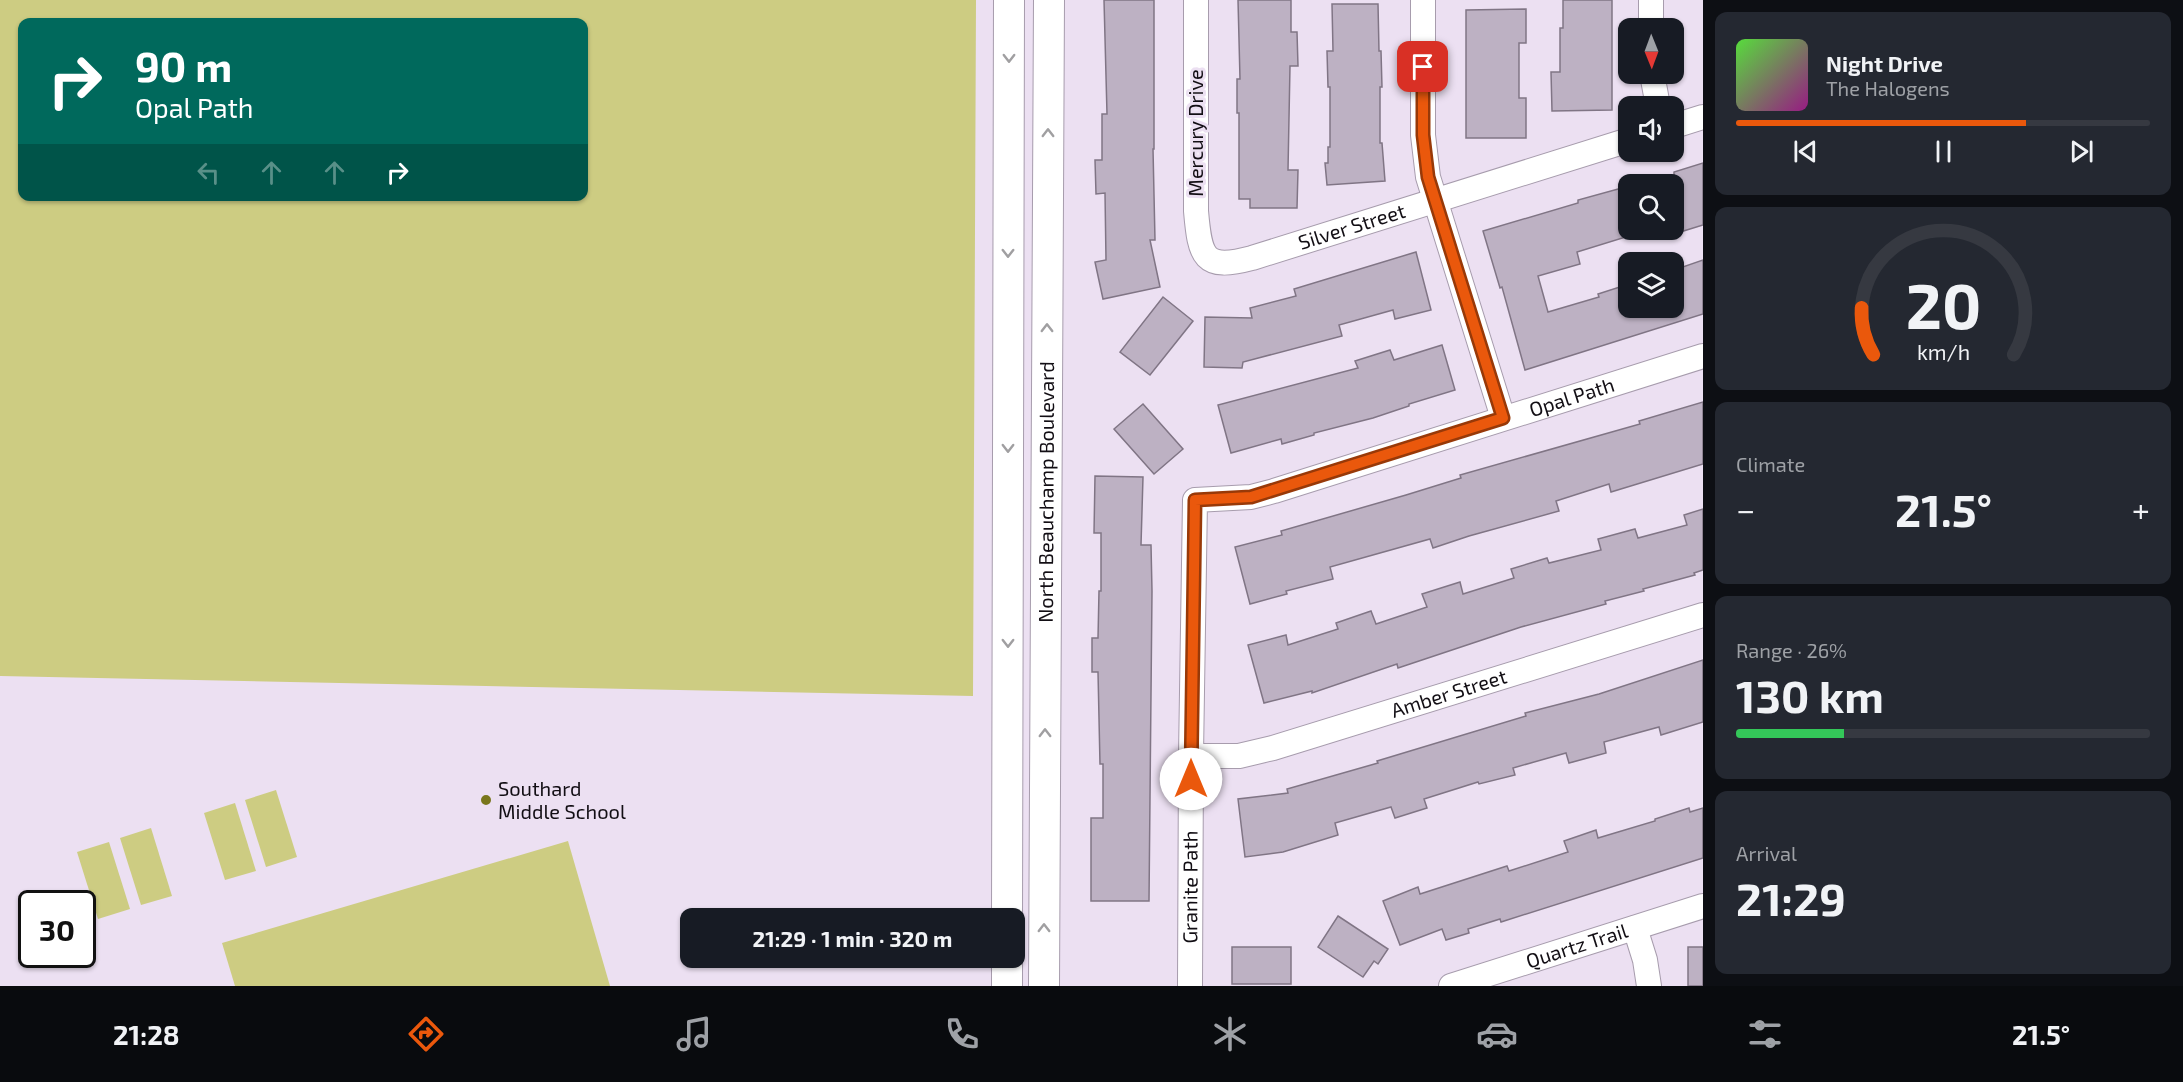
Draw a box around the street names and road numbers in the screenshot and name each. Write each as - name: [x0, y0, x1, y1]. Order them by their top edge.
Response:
- street label: Mercury Drive: [1183, 69, 1207, 197]
- street label: Silver Street: [1295, 198, 1408, 254]
- street label: North Beauchamp Boulevard: [1033, 361, 1058, 623]
- street label: Opal Path: [1526, 372, 1617, 421]
- street label: Amber Street: [1388, 663, 1510, 722]
- street label: Granite Path: [1177, 830, 1202, 944]
- street label: Quartz Trail: [1523, 918, 1630, 972]

